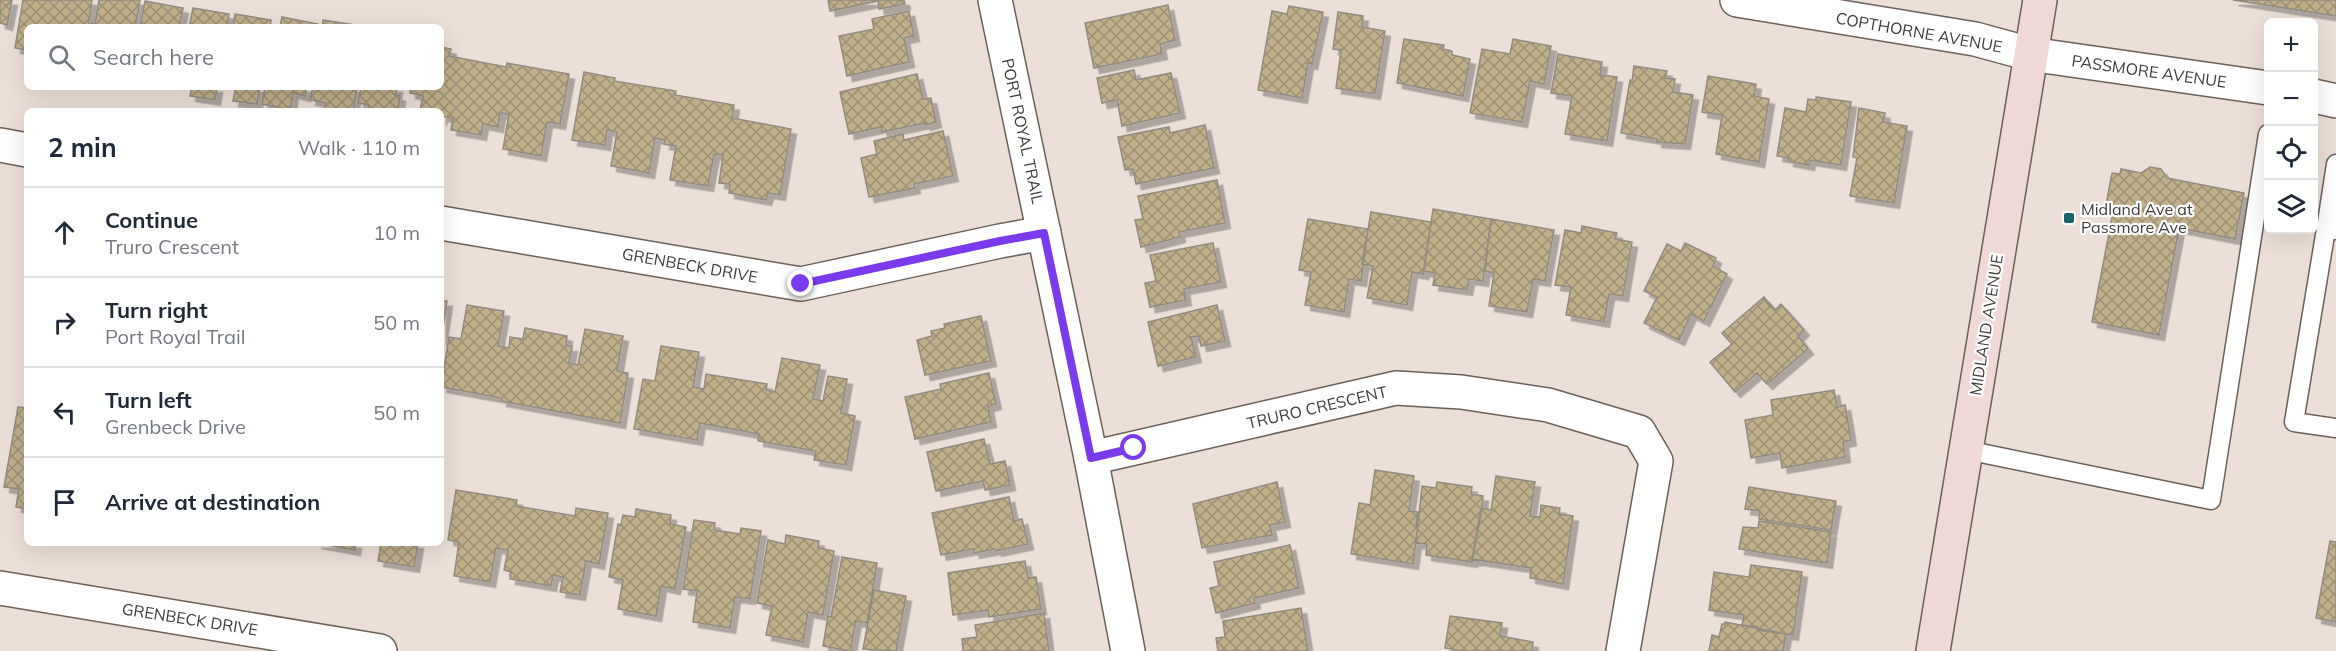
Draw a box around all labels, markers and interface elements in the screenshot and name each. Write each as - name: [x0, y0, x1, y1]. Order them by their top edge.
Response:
- street label: COPTHORNE AVENUE: [1834, 8, 2004, 56]
- map controls: [2264, 18, 2318, 234]
- button: +: [2264, 18, 2318, 72]
- search box: [24, 24, 444, 90]
- icon: search: [45, 41, 78, 74]
- text: Search here: [93, 43, 214, 71]
- street label: PASSMORE AVENUE: [2070, 50, 2228, 92]
- street label: PORT ROYAL TRAIL: [998, 56, 1048, 206]
- button: −: [2264, 72, 2318, 126]
- button: locate: [2264, 126, 2318, 180]
- text: 2 min: [48, 131, 117, 164]
- text: Walk · 110 m: [298, 135, 420, 160]
- button: layers: [2264, 180, 2318, 234]
- place label: Midland Ave at Passmore Ave: [2081, 199, 2193, 237]
- text: Continue: [105, 206, 198, 234]
- marker: Midland Ave at Passmore Ave: [2062, 211, 2076, 225]
- icon: ahead: [48, 216, 81, 249]
- text: 10 m: [373, 220, 420, 245]
- text: Truro Crescent: [105, 234, 239, 259]
- street label: GRENBECK DRIVE: [621, 243, 759, 287]
- street label: MIDLAND AVENUE: [1965, 253, 2007, 397]
- route end: [787, 270, 813, 296]
- text: Turn right: [105, 296, 208, 324]
- icon: right: [48, 306, 81, 339]
- text: 50 m: [373, 310, 420, 335]
- text: Port Royal Trail: [105, 324, 246, 349]
- street label: TRURO CRESCENT: [1245, 381, 1389, 433]
- text: Turn left: [105, 386, 192, 414]
- icon: left: [48, 396, 81, 429]
- text: 50 m: [373, 400, 420, 425]
- text: Grenbeck Drive: [105, 414, 246, 439]
- route start: [1120, 434, 1146, 460]
- icon: arrive: [48, 486, 81, 519]
- text: Arrive at destination: [105, 488, 320, 516]
- street label: GRENBECK DRIVE: [121, 598, 259, 640]

